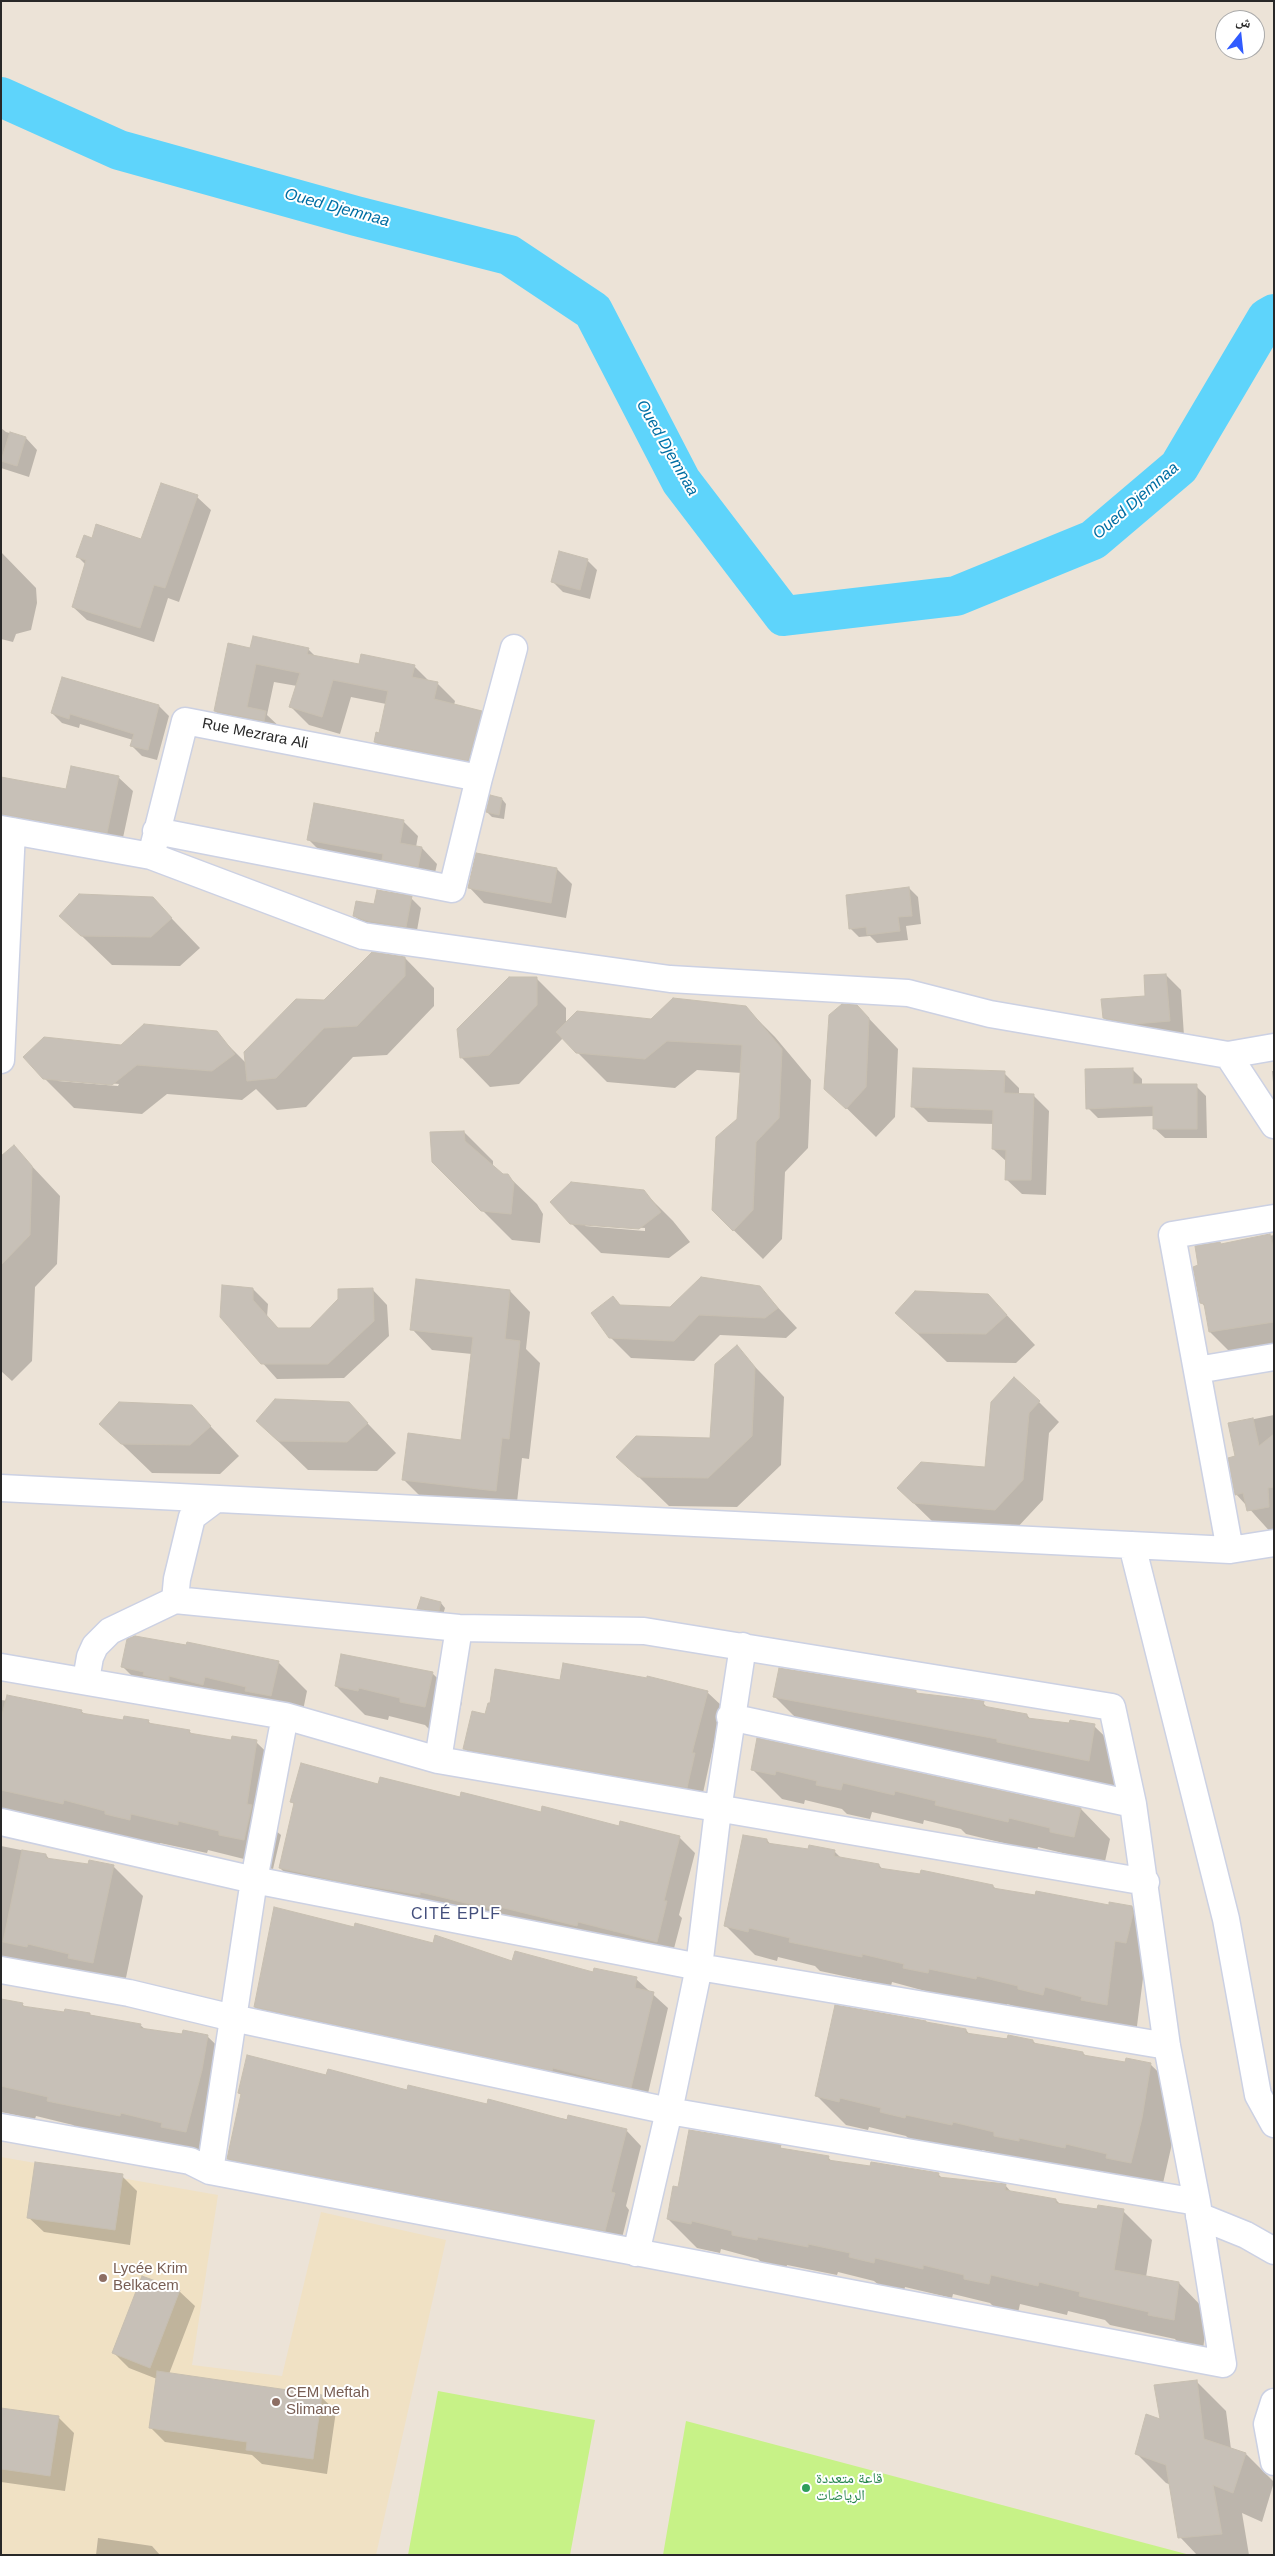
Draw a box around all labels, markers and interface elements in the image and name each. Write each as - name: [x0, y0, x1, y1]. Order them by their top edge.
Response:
- north arrow: [1215, 10, 1265, 60]
- text: ش: [1235, 12, 1253, 31]
- water label: Oued Djemnaa: [283, 185, 391, 231]
- water label: Oued Djemnaa: [632, 397, 702, 499]
- water label: Oued Djemnaa: [1089, 458, 1183, 544]
- street label: Rue Mezrara Ali: [201, 715, 309, 753]
- district label: CITÉ EPLF: [410, 1905, 502, 1925]
- place label: Lycée Krim Belkacem: [113, 2260, 187, 2295]
- marker: Lycée Krim Belkacem: [97, 2272, 109, 2284]
- place label: CEM Meftah Slimane: [286, 2384, 369, 2419]
- marker: CEM Meftah Slimane: [270, 2396, 282, 2408]
- place label: قاعة متعددة الرياضات: [816, 2470, 883, 2505]
- marker: قاعة متعددة الرياضات: [800, 2482, 812, 2494]

